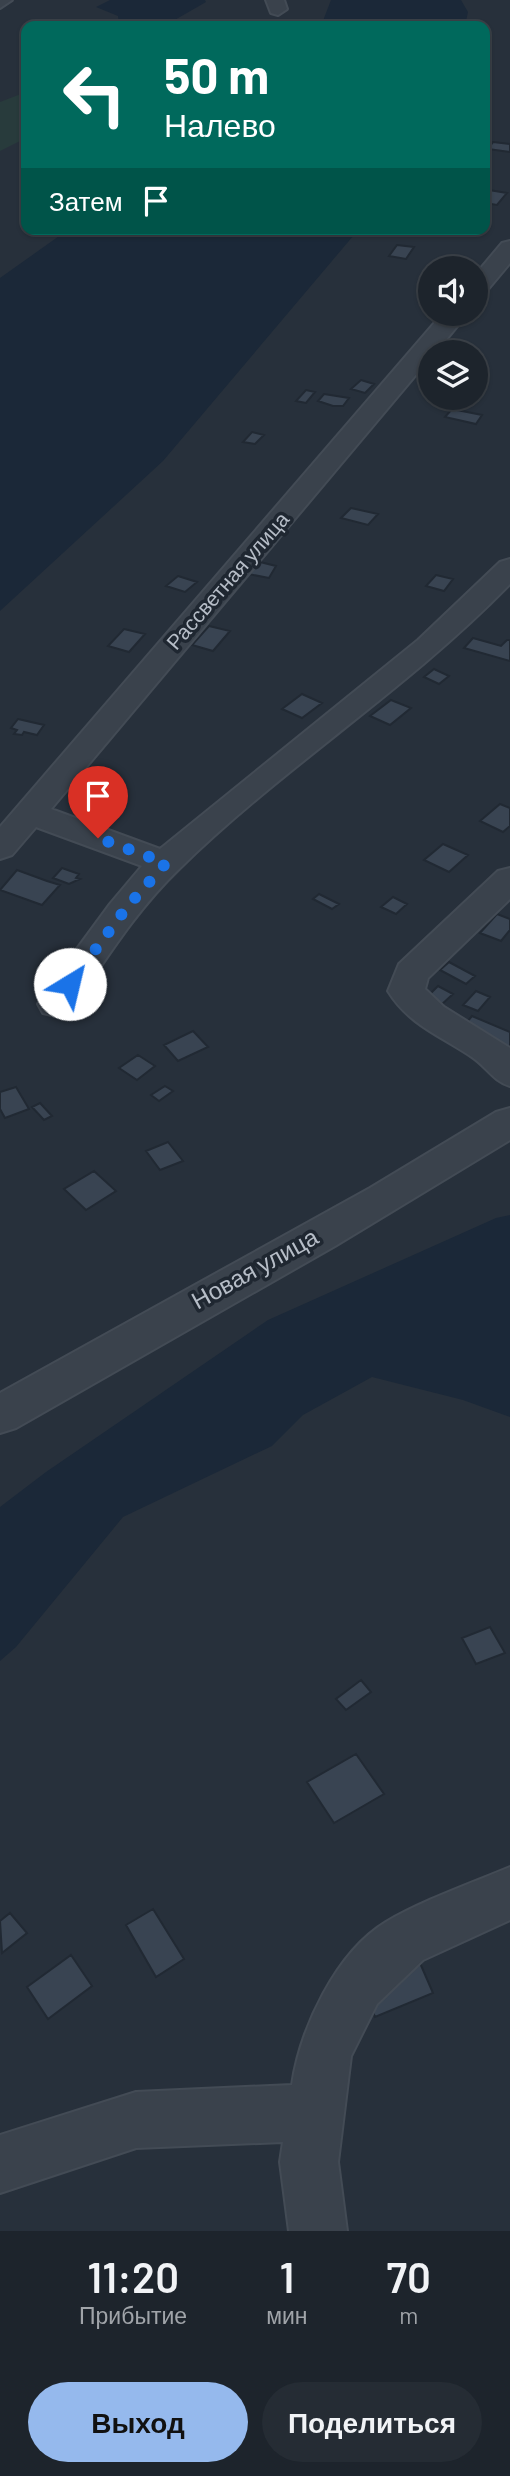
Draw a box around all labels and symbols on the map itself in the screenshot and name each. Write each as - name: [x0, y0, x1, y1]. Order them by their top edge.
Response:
- street label: Рассветная улица: [160, 506, 294, 654]
- pin: [68, 766, 128, 838]
- position arrow: [33, 947, 107, 1021]
- street label: Новая улица: [186, 1221, 323, 1314]

